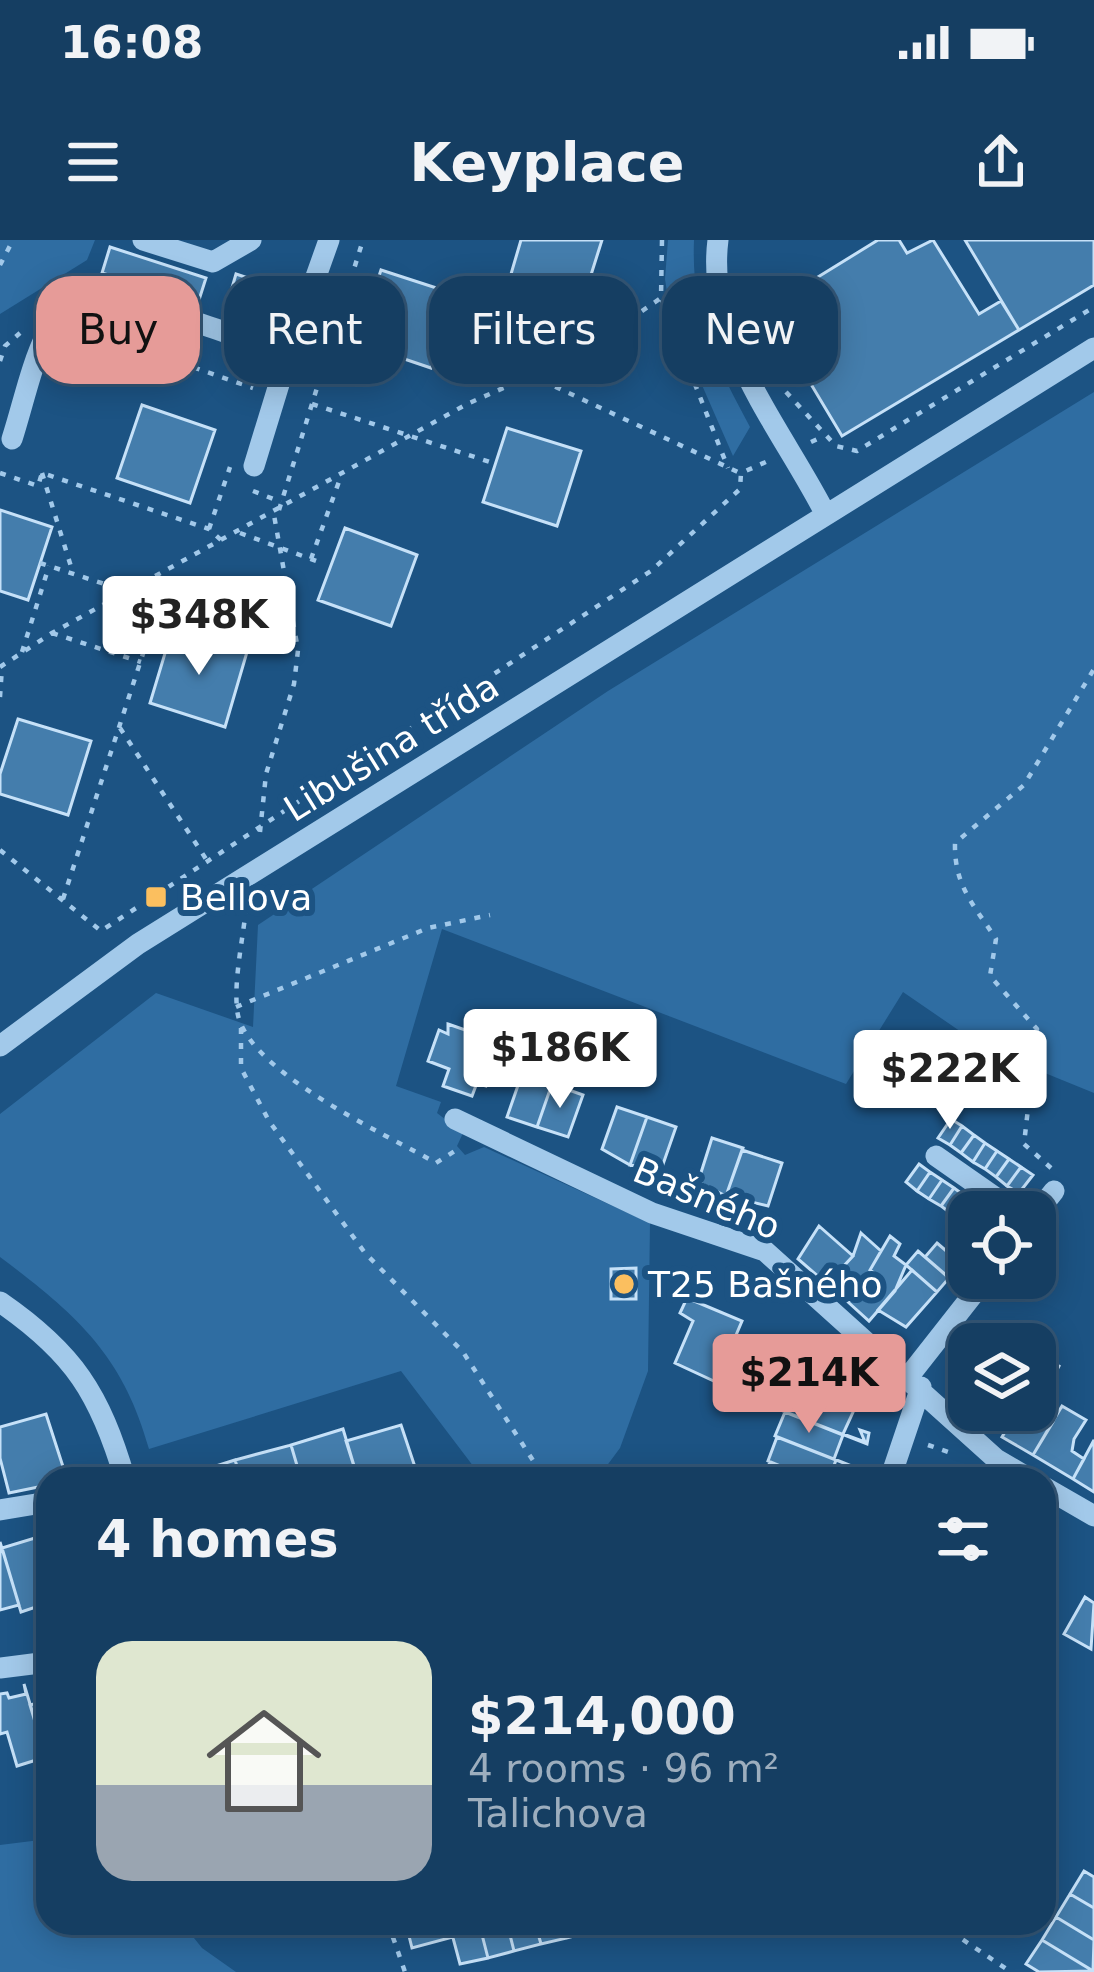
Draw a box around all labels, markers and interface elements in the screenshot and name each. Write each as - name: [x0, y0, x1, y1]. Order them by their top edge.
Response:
- text: 16:08: [60, 16, 203, 69]
- icon: menu: [60, 129, 126, 195]
- icon: share: [968, 129, 1034, 195]
- text: Keyplace: [410, 131, 684, 194]
- chip: Buy: [36, 276, 200, 384]
- chip: Rent: [224, 276, 405, 384]
- chip: Filters: [429, 276, 638, 384]
- chip: New: [662, 276, 838, 384]
- pin: $348K: [115, 576, 283, 678]
- text: $348K: [130, 592, 268, 637]
- street label: Libušina třída: [277, 665, 506, 830]
- place label: Bellova: [180, 877, 312, 918]
- marker: Bellova: [143, 884, 169, 910]
- pin: $186K: [476, 1009, 644, 1111]
- text: $186K: [491, 1025, 629, 1070]
- pin: $222K: [866, 1030, 1034, 1132]
- text: $222K: [881, 1046, 1019, 1091]
- street label: Bašného: [627, 1149, 786, 1248]
- map controls: [948, 1191, 1056, 1431]
- button: locate: [948, 1191, 1056, 1299]
- place label: T25 Bašného: [647, 1264, 883, 1305]
- marker: T25 Bašného: [611, 1271, 637, 1297]
- button: layers: [948, 1323, 1056, 1431]
- pin: $214K: [725, 1334, 893, 1436]
- text: $214K: [740, 1350, 878, 1395]
- icon: filters: [930, 1506, 996, 1572]
- text: 4 homes: [96, 1510, 339, 1569]
- text: $214,000: [468, 1687, 736, 1746]
- icon: home: [192, 1689, 336, 1833]
- text: 4 rooms · 96 m²: [468, 1746, 779, 1791]
- text: Talichova: [468, 1791, 648, 1836]

